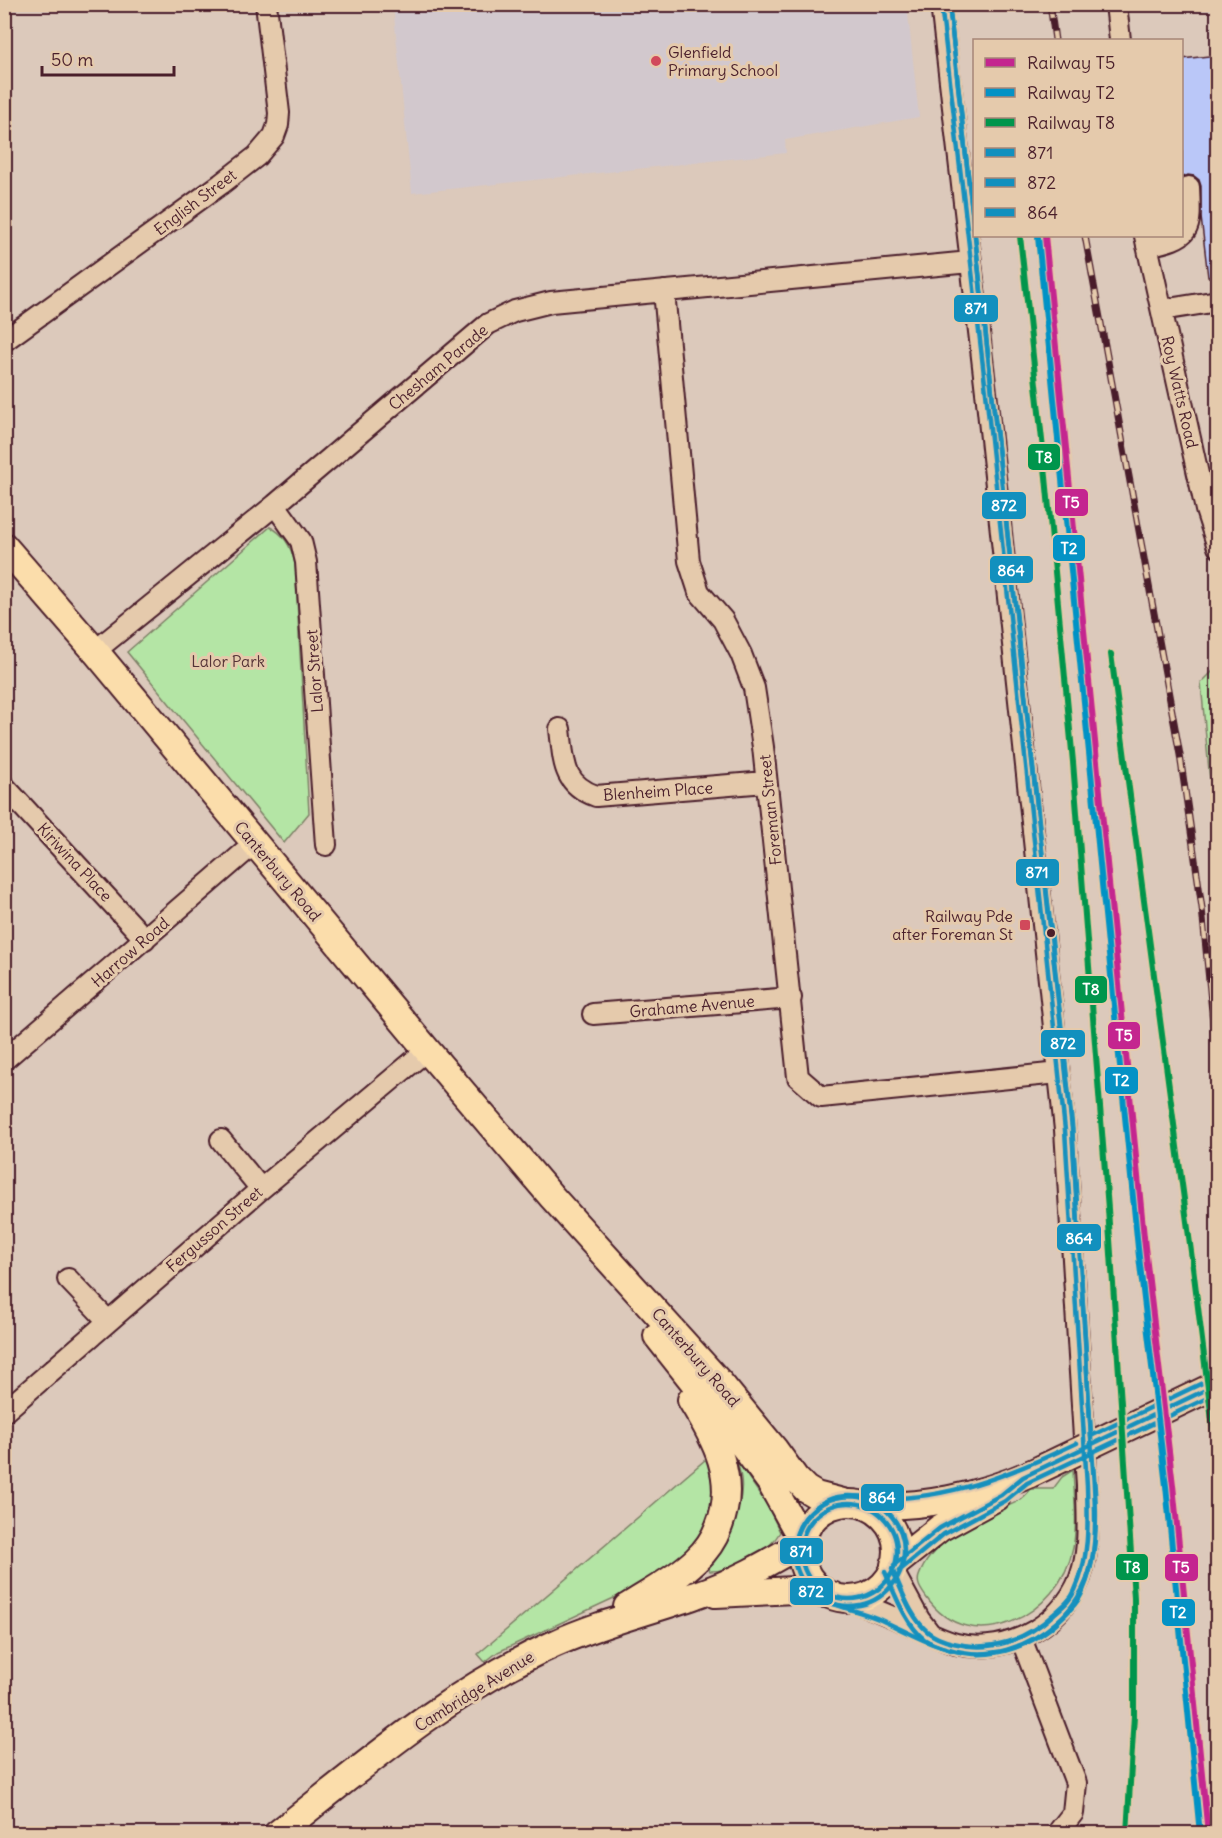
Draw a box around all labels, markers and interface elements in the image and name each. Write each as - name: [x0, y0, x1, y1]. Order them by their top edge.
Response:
- scale bar: [42, 39, 174, 77]
- legend: [973, 39, 1183, 237]
- place label: Glenfield Primary School: [668, 42, 778, 80]
- text: 50 m: [51, 48, 93, 71]
- text: Railway T5: [1027, 51, 1115, 74]
- marker: Glenfield Primary School: [649, 54, 663, 68]
- text: Railway T2: [1027, 81, 1115, 104]
- text: Railway T8: [1027, 111, 1115, 134]
- text: 871: [1027, 141, 1053, 164]
- street label: English Street: [150, 164, 241, 239]
- text: 872: [1027, 171, 1056, 194]
- text: 864: [1027, 201, 1058, 224]
- line badge: 871: [953, 294, 999, 323]
- text: 871: [964, 298, 988, 318]
- street label: Chesham Parade: [384, 320, 492, 414]
- street label: Roy Watts Road: [1157, 334, 1203, 450]
- line badge: T8: [1027, 443, 1061, 471]
- text: T8: [1035, 447, 1053, 467]
- line badge: T5: [1054, 488, 1089, 517]
- line badge: 872: [981, 491, 1027, 520]
- text: T5: [1062, 492, 1080, 512]
- text: 872: [991, 495, 1017, 515]
- line badge: T2: [1052, 534, 1086, 562]
- text: T2: [1060, 538, 1078, 558]
- line badge: 864: [989, 555, 1034, 584]
- text: 864: [997, 560, 1025, 580]
- street label: Lalor Street: [301, 628, 327, 713]
- park label: Lalor Park: [191, 651, 265, 671]
- street label: Foreman Street: [754, 753, 786, 866]
- street label: Blenheim Place: [602, 777, 714, 805]
- street label: Canterbury Road: [230, 817, 326, 925]
- street label: Kiriwina Place: [33, 818, 117, 906]
- line badge: 871: [1015, 858, 1060, 887]
- text: 871: [1025, 862, 1049, 882]
- place label: Railway Pde after Foreman St: [892, 906, 1014, 944]
- street label: Harrow Road: [87, 913, 173, 991]
- marker: Railway Pde after Foreman St: [1018, 918, 1032, 932]
- unlabelled marker: [1045, 927, 1057, 939]
- line badge: T8: [1074, 975, 1108, 1004]
- text: T8: [1082, 979, 1100, 999]
- street label: Grahame Avenue: [629, 991, 755, 1021]
- line badge: T5: [1107, 1021, 1141, 1050]
- text: T5: [1115, 1025, 1133, 1045]
- line badge: 872: [1040, 1029, 1086, 1058]
- text: 872: [1050, 1033, 1076, 1053]
- line badge: T2: [1104, 1066, 1139, 1095]
- text: T2: [1112, 1070, 1130, 1090]
- street label: Fergusson Street: [162, 1181, 267, 1276]
- line badge: 864: [1056, 1223, 1102, 1252]
- text: 864: [1065, 1228, 1093, 1248]
- street label: Canterbury Road: [648, 1304, 744, 1410]
- line badge: 864: [860, 1483, 905, 1512]
- text: 864: [868, 1487, 896, 1507]
- line badge: 871: [779, 1537, 824, 1565]
- text: 871: [789, 1541, 813, 1561]
- line badge: T8: [1115, 1553, 1149, 1581]
- line badge: T5: [1164, 1553, 1199, 1582]
- text: T8: [1123, 1557, 1141, 1577]
- text: T5: [1172, 1557, 1190, 1577]
- line badge: 872: [789, 1577, 834, 1606]
- text: 872: [798, 1581, 824, 1601]
- line badge: T2: [1161, 1598, 1196, 1627]
- text: T2: [1169, 1602, 1187, 1622]
- street label: Cambridge Avenue: [411, 1646, 537, 1736]

